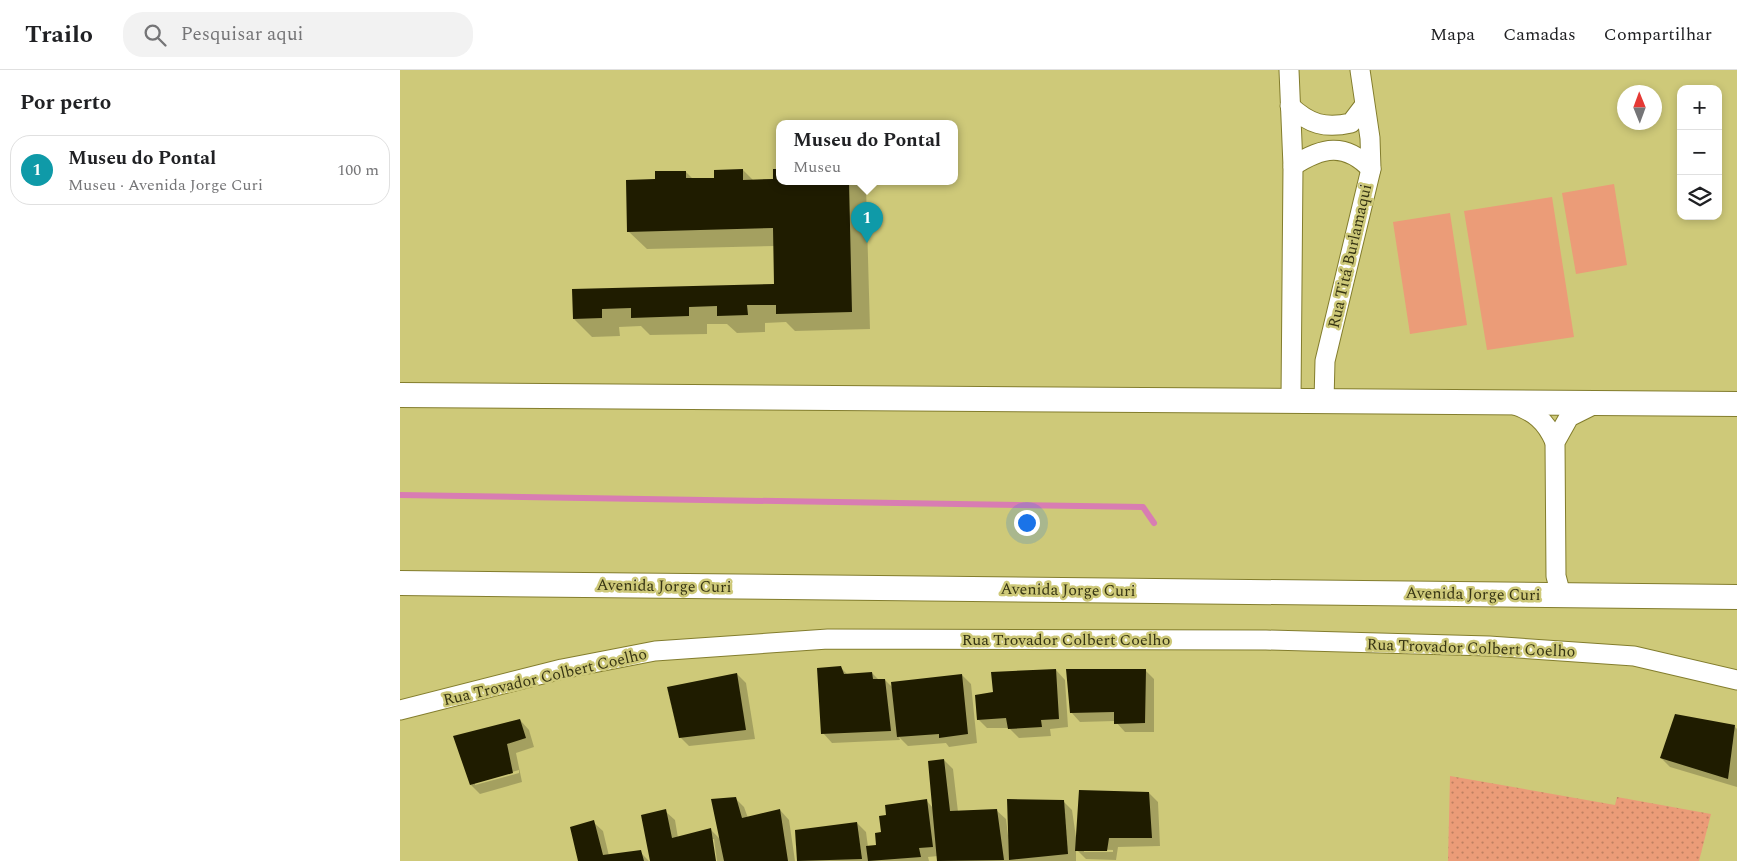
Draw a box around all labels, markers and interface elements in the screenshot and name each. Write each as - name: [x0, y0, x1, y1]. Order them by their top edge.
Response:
- search box: [123, 12, 473, 57]
- text: Trailo: [25, 17, 93, 53]
- text: Pesquisar aqui: [181, 20, 304, 49]
- icon: search: [141, 21, 169, 49]
- text: Mapa: [1430, 21, 1475, 48]
- text: Camadas: [1503, 21, 1576, 48]
- text: Compartilhar: [1604, 21, 1712, 48]
- north arrow: [1617, 85, 1662, 130]
- map controls: [1677, 85, 1722, 220]
- button: +: [1677, 85, 1722, 130]
- text: Por perto: [20, 87, 111, 119]
- popup: [776, 120, 958, 185]
- text: Museu do Pontal: [793, 126, 941, 155]
- button: −: [1677, 130, 1722, 175]
- text: Museu do Pontal: [68, 144, 216, 173]
- text: Museu: [793, 155, 841, 179]
- text: 1: [33, 158, 41, 182]
- text: 100 m: [337, 158, 379, 182]
- text: Museu · Avenida Jorge Curi: [68, 173, 263, 197]
- button: layers: [1677, 175, 1722, 220]
- street label: Rua Titá Burlamaqui: [1322, 181, 1378, 331]
- pin: 1: [851, 202, 883, 243]
- your location: [1014, 510, 1040, 536]
- street label: Avenida Jorge Curi: [596, 573, 732, 599]
- street label: Avenida Jorge Curi: [1000, 577, 1136, 603]
- street label: Avenida Jorge Curi: [1405, 581, 1541, 607]
- street label: Rua Trovador Colbert Coelho: [962, 628, 1170, 652]
- street label: Rua Trovador Colbert Coelho: [1366, 632, 1576, 664]
- street label: Rua Trovador Colbert Coelho: [441, 642, 649, 712]

